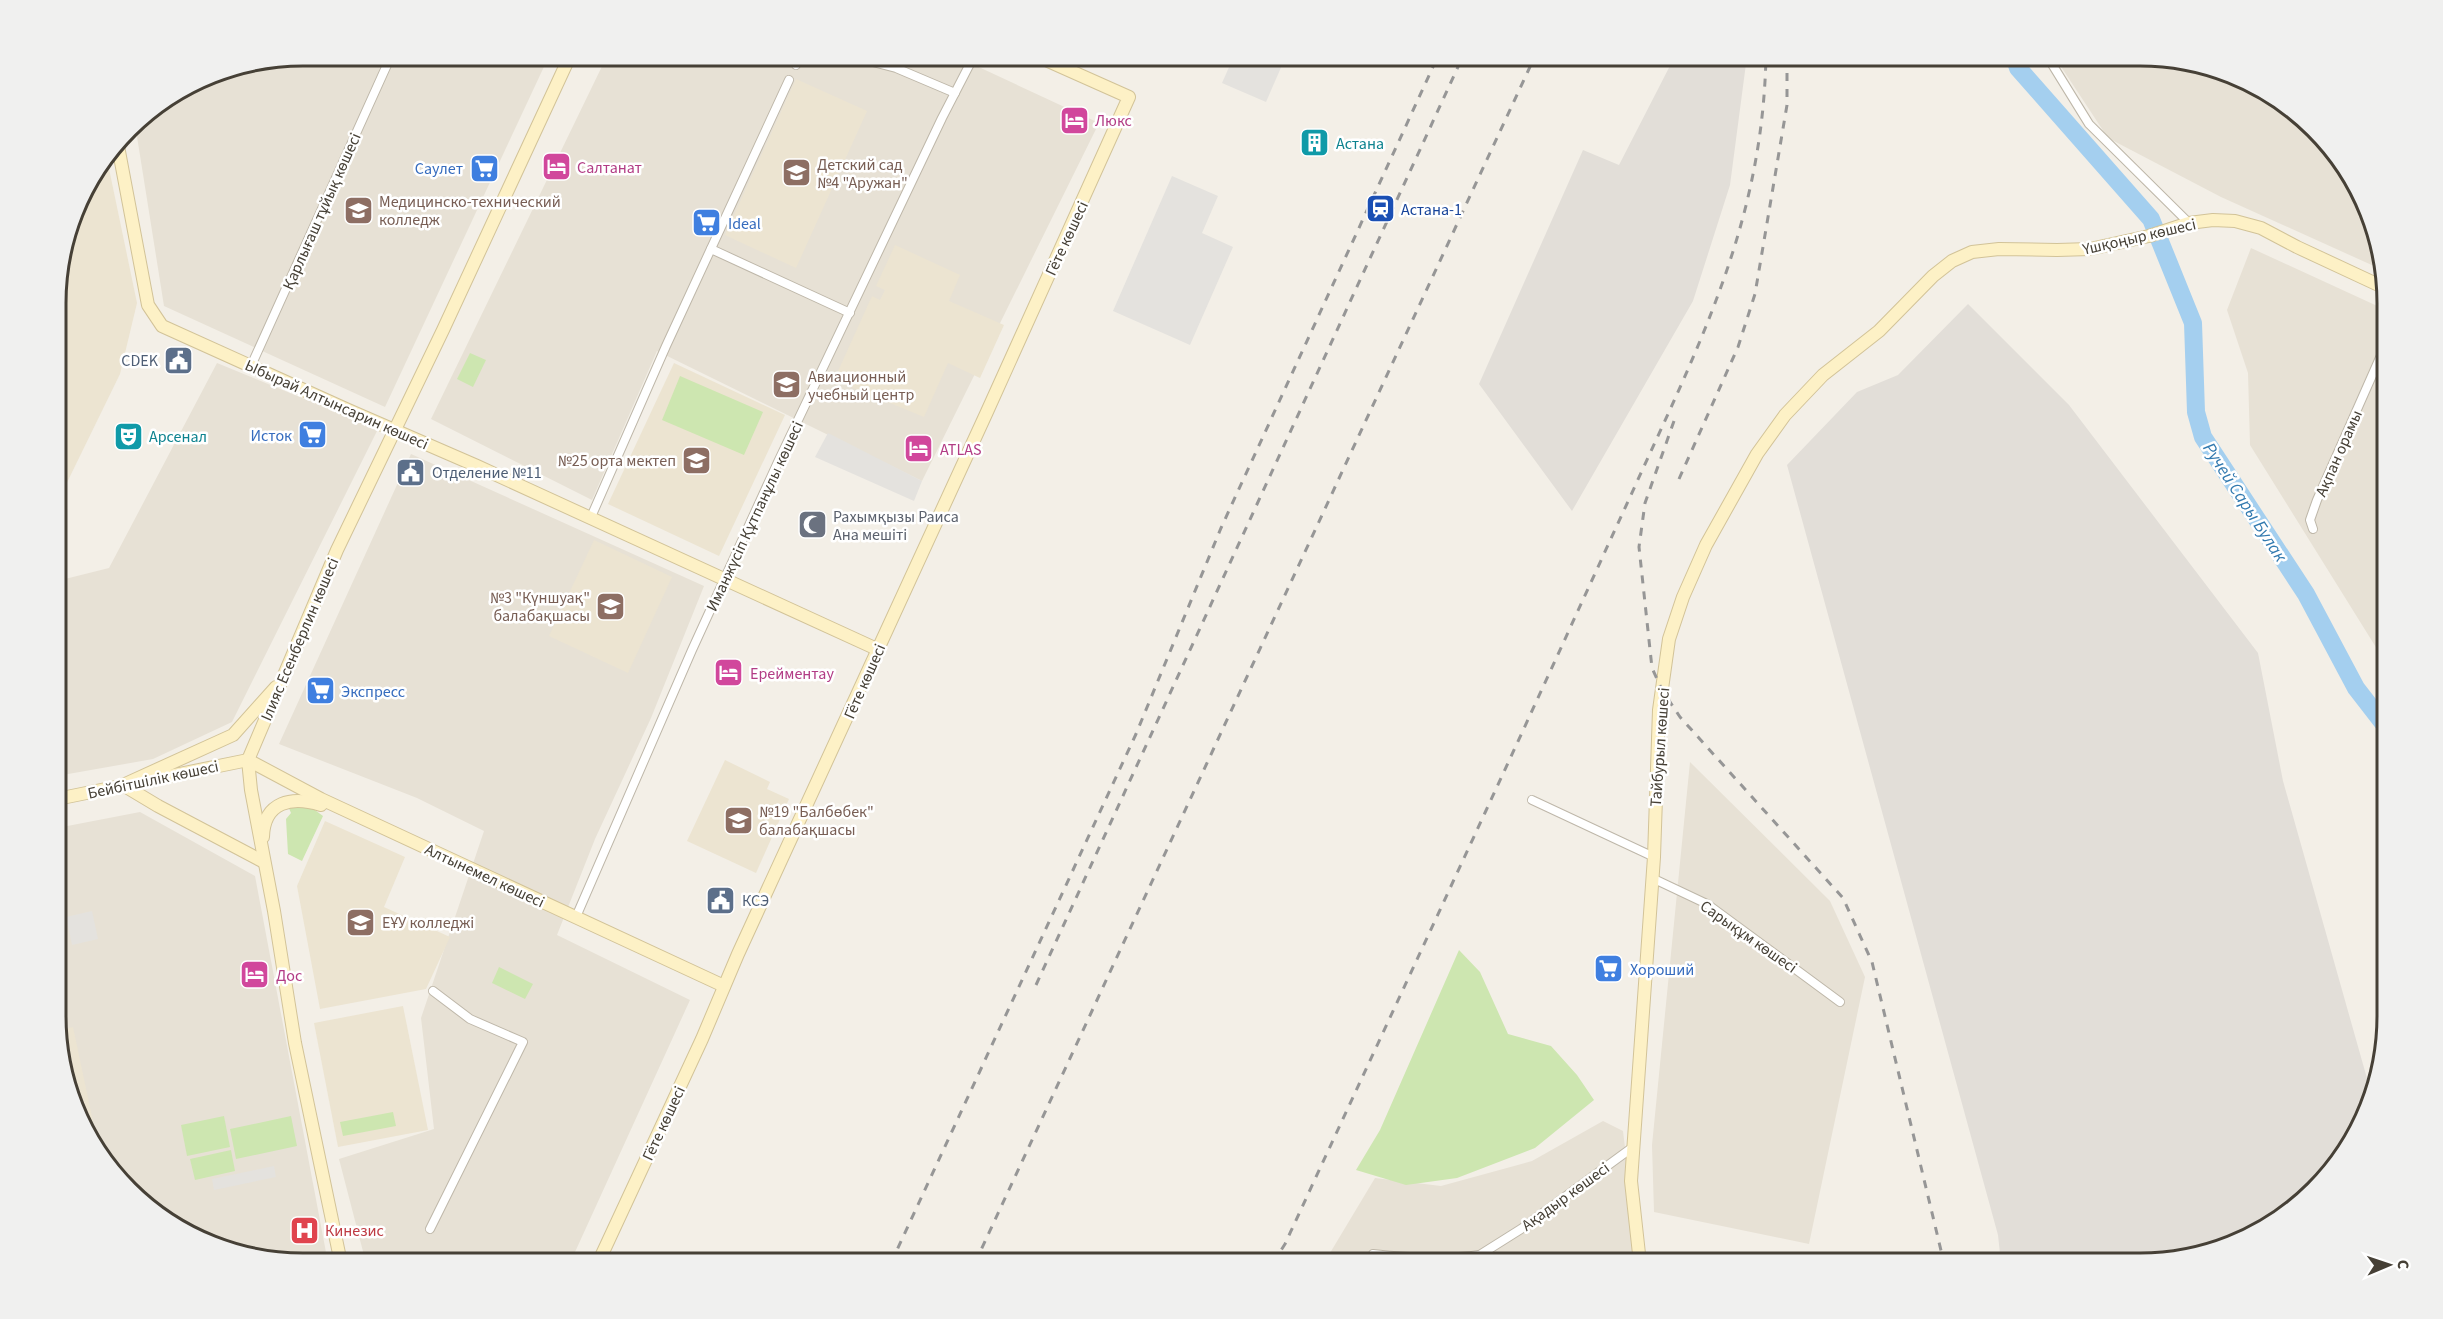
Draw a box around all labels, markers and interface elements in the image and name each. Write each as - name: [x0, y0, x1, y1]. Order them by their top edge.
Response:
- hotel icon: Люкс: [1058, 104, 1090, 136]
- place label: Люкс: [1095, 110, 1132, 132]
- building icon: Астана: [1299, 127, 1331, 159]
- street label: Қарлығаш тұйық көшесі: [277, 129, 366, 293]
- place label: Астана: [1336, 133, 1384, 155]
- hotel icon: Салтанат: [540, 151, 572, 183]
- supermarket icon: Саулет: [468, 152, 500, 184]
- place label: Детский сад №4 "Аружан": [817, 154, 908, 194]
- place label: Салтанат: [577, 157, 642, 179]
- school or university icon: Детский сад №4 "Аружан": [780, 157, 812, 189]
- place label: Саулет: [415, 158, 463, 180]
- place label: Медицинско-технический колледж: [379, 191, 561, 231]
- station icon: Астана-1: [1364, 193, 1396, 225]
- school or university icon: Медицинско-технический колледж: [342, 194, 374, 226]
- street label: Гёте көшесі: [1040, 198, 1094, 279]
- place label: Астана-1: [1401, 199, 1462, 221]
- supermarket icon: Ideal: [691, 207, 723, 239]
- place label: Ideal: [728, 213, 761, 235]
- street label: Үшқоңыр көшесі: [2079, 213, 2198, 261]
- public building icon: CDEK: [163, 344, 195, 376]
- place label: CDEK: [121, 350, 159, 372]
- street label: Ыбырай Алтынсарин көшесі: [241, 354, 432, 455]
- place label: Авиационный учебный центр: [808, 366, 915, 406]
- school or university icon: Авиационный учебный центр: [771, 369, 803, 401]
- street label: Ақпан орамы: [2310, 407, 2368, 500]
- street label: Иманжүсіп Құтпанұлы көшесі: [701, 418, 809, 615]
- supermarket icon: Исток: [297, 419, 329, 451]
- theatre icon: Арсенал: [112, 420, 144, 452]
- place label: Исток: [251, 425, 292, 447]
- place label: Арсенал: [149, 426, 207, 448]
- hotel icon: ATLAS: [903, 433, 935, 465]
- water label: Ручей Сары Булак: [2197, 438, 2293, 567]
- place label: ATLAS: [940, 439, 981, 461]
- school or university icon: №25 орта мектеп: [681, 444, 713, 476]
- place label: №25 орта мектеп: [557, 450, 676, 472]
- public building icon: Отделение №11: [395, 456, 427, 488]
- place label: Отделение №11: [432, 462, 542, 484]
- place label: Рахымқызы Раиса Ана мешіті: [833, 506, 959, 546]
- mosque icon: Рахымқызы Раиса Ана мешіті: [796, 509, 828, 541]
- street label: Ілияс Есенберлин көшесі: [256, 554, 344, 724]
- place label: №3 "Күншуақ" балабақшасы: [490, 587, 590, 627]
- school or university icon: №3 "Күншуақ" балабақшасы: [595, 590, 627, 622]
- street label: Гёте көшесі: [839, 640, 891, 722]
- hotel icon: Ерейментау: [713, 657, 745, 689]
- place label: Ерейментау: [750, 663, 834, 685]
- supermarket icon: Экспресс: [304, 675, 336, 707]
- place label: Экспресс: [341, 681, 405, 703]
- street label: Тайбурыл көшесі: [1645, 687, 1675, 807]
- street label: Бейбітшілік көшесі: [86, 755, 221, 805]
- place label: №19 "Балбөбек" балабақшасы: [759, 801, 874, 841]
- school or university icon: №19 "Балбөбек" балабақшасы: [722, 804, 754, 836]
- street label: Алтынемел көшесі: [421, 839, 548, 913]
- public building icon: КСЭ: [705, 884, 737, 916]
- place label: КСЭ: [742, 890, 769, 912]
- street label: Сарықұм көшесі: [1696, 895, 1801, 978]
- school or university icon: ЕҰУ колледжі: [345, 906, 377, 938]
- place label: ЕҰУ колледжі: [382, 912, 474, 934]
- supermarket icon: Хороший: [1593, 953, 1625, 985]
- hotel icon: Дос: [239, 959, 271, 991]
- place label: Хороший: [1630, 959, 1694, 981]
- place label: Дос: [276, 965, 302, 987]
- street label: Гёте көшесі: [637, 1083, 691, 1164]
- street label: Ақадыр көшесі: [1517, 1157, 1614, 1236]
- hospital icon: Кинезис: [288, 1214, 320, 1246]
- place label: Кинезис: [325, 1220, 384, 1242]
- north arrow: [2359, 1235, 2419, 1295]
- text: С: [2392, 1259, 2414, 1270]

